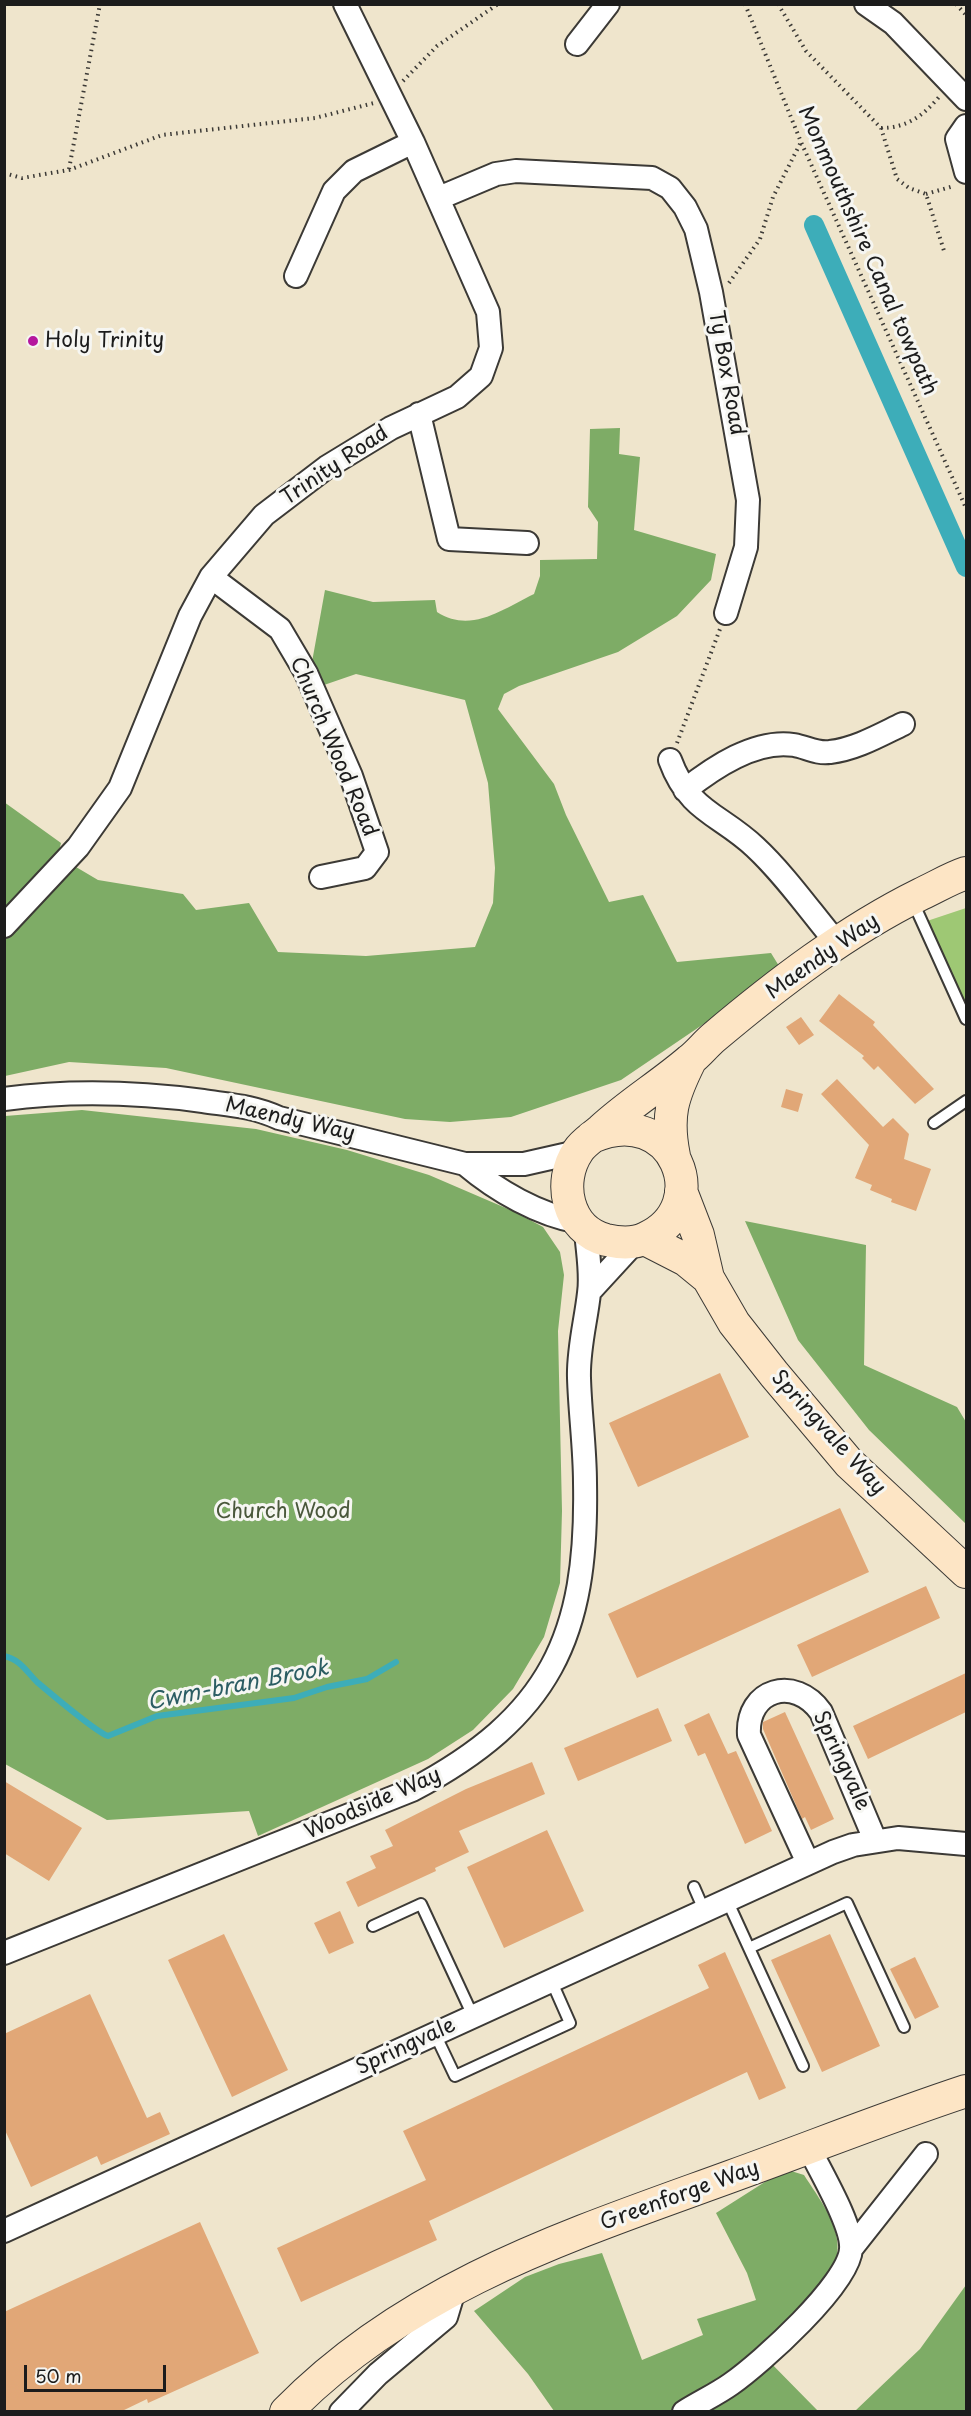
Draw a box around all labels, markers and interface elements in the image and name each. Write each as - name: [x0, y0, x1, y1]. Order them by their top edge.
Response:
- street label: Monmouthshire Canal towpath: [792, 103, 942, 399]
- street label: Ty Box Road: [703, 309, 749, 437]
- place label: Holy Trinity: [45, 328, 164, 354]
- marker: Holy Trinity: [26, 334, 40, 348]
- street label: Trinity Road: [276, 421, 394, 511]
- street label: Church Wood Road: [284, 653, 382, 841]
- street label: Maendy Way: [762, 909, 884, 1005]
- street label: Maendy Way: [223, 1093, 357, 1147]
- street label: Springvale Way: [765, 1365, 891, 1501]
- park label: Church Wood: [215, 1499, 351, 1525]
- water label: Cwm-bran Brook: [145, 1655, 331, 1717]
- street label: Springvale: [807, 1707, 875, 1815]
- street label: Woodside Way: [301, 1763, 445, 1845]
- street label: Springvale: [352, 2013, 460, 2081]
- street label: Greenforge Way: [597, 2156, 763, 2236]
- scale bar: [27, 2353, 170, 2391]
- text: 50 m: [35, 2362, 82, 2389]

